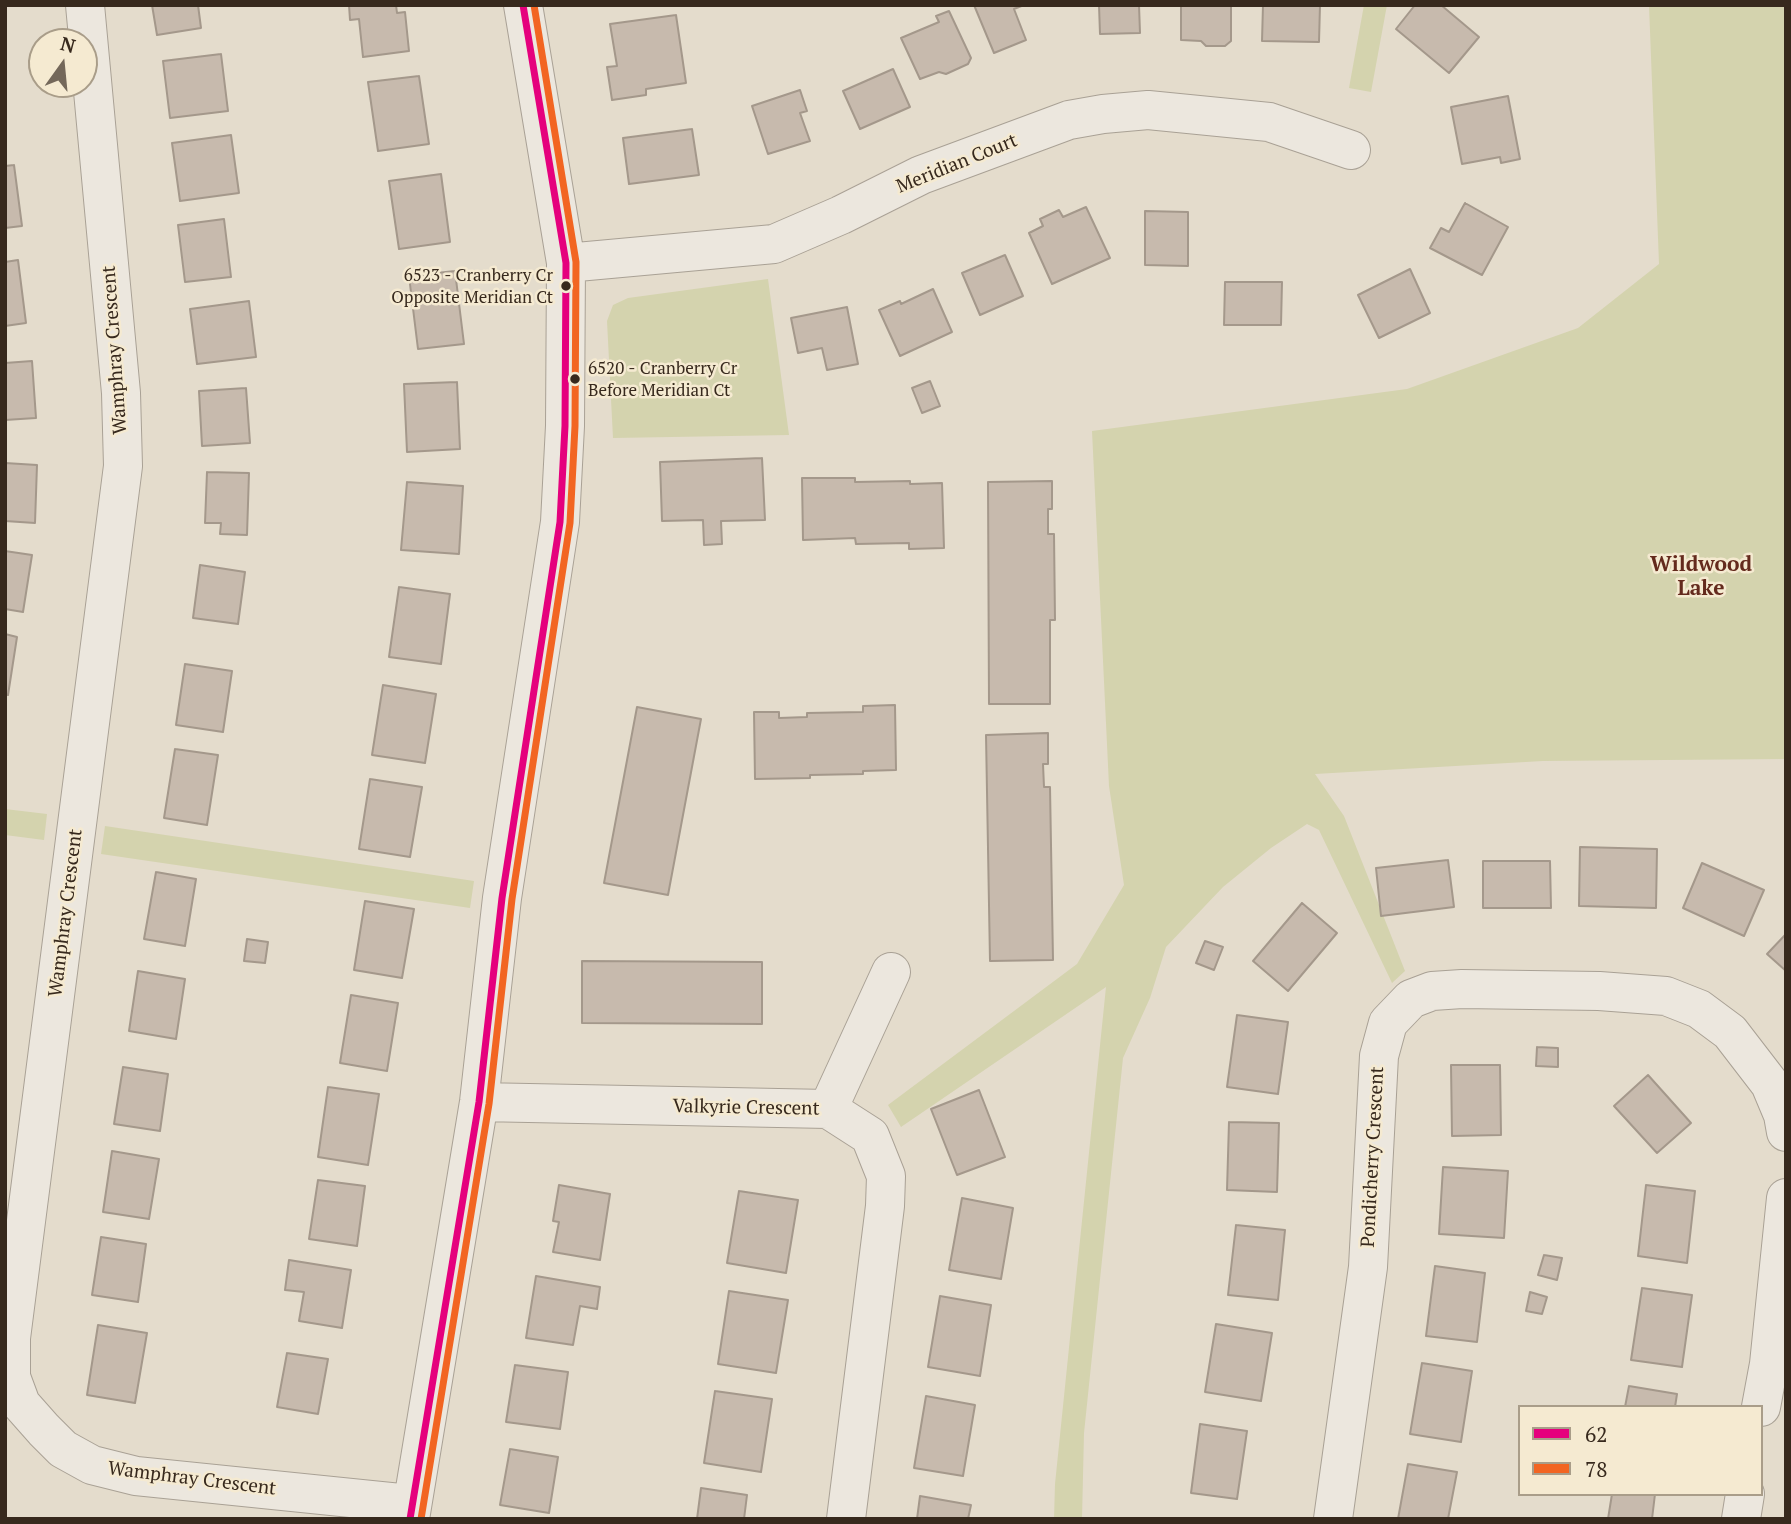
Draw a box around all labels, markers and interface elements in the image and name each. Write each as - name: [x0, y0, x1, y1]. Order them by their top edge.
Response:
- north arrow: [28, 28, 98, 98]
- text: N: [58, 30, 78, 58]
- street label: Meridian Court: [893, 129, 1021, 199]
- street label: Wamphray Crescent: [98, 265, 132, 435]
- place label: 6523 - Cranberry Cr Opposite Meridian Ct: [391, 266, 553, 306]
- marker: 6523 - Cranberry Cr Opposite Meridian Ct: [559, 279, 573, 293]
- place label: 6520 - Cranberry Cr Before Meridian Ct: [588, 359, 737, 399]
- marker: 6520 - Cranberry Cr Before Meridian Ct: [568, 372, 582, 386]
- district label: Wildwood Lake: [1650, 552, 1752, 602]
- street label: Wamphray Crescent: [44, 828, 88, 998]
- street label: Pondicherry Crescent: [1357, 1066, 1389, 1248]
- street label: Valkyrie Crescent: [672, 1095, 820, 1121]
- legend: [1518, 1405, 1763, 1496]
- text: 62: [1585, 1420, 1607, 1448]
- text: 78: [1585, 1455, 1607, 1483]
- street label: Wamphray Crescent: [107, 1457, 277, 1501]

